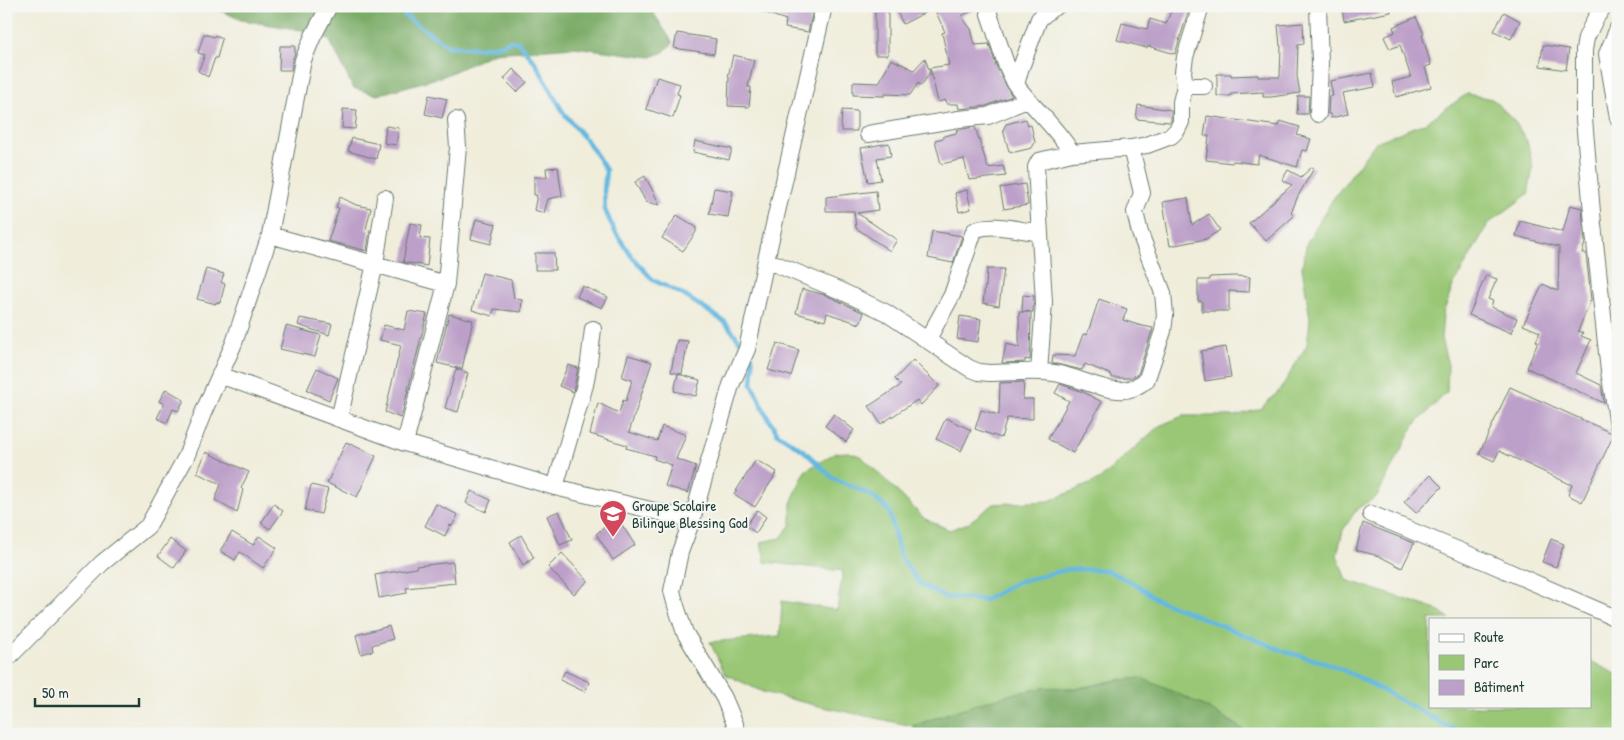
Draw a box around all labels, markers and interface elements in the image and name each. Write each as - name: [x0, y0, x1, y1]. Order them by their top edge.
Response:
- place label: Groupe Scolaire Bilingue Blessing God: [632, 495, 748, 533]
- school or university icon: Groupe Scolaire Bilingue Blessing God: [598, 499, 628, 538]
- legend: [1429, 618, 1592, 708]
- text: Route: [1474, 626, 1504, 647]
- text: Parc: [1474, 652, 1499, 673]
- scale bar: [35, 675, 139, 707]
- text: Bâtiment: [1474, 676, 1525, 697]
- text: 50 m: [42, 682, 69, 703]

